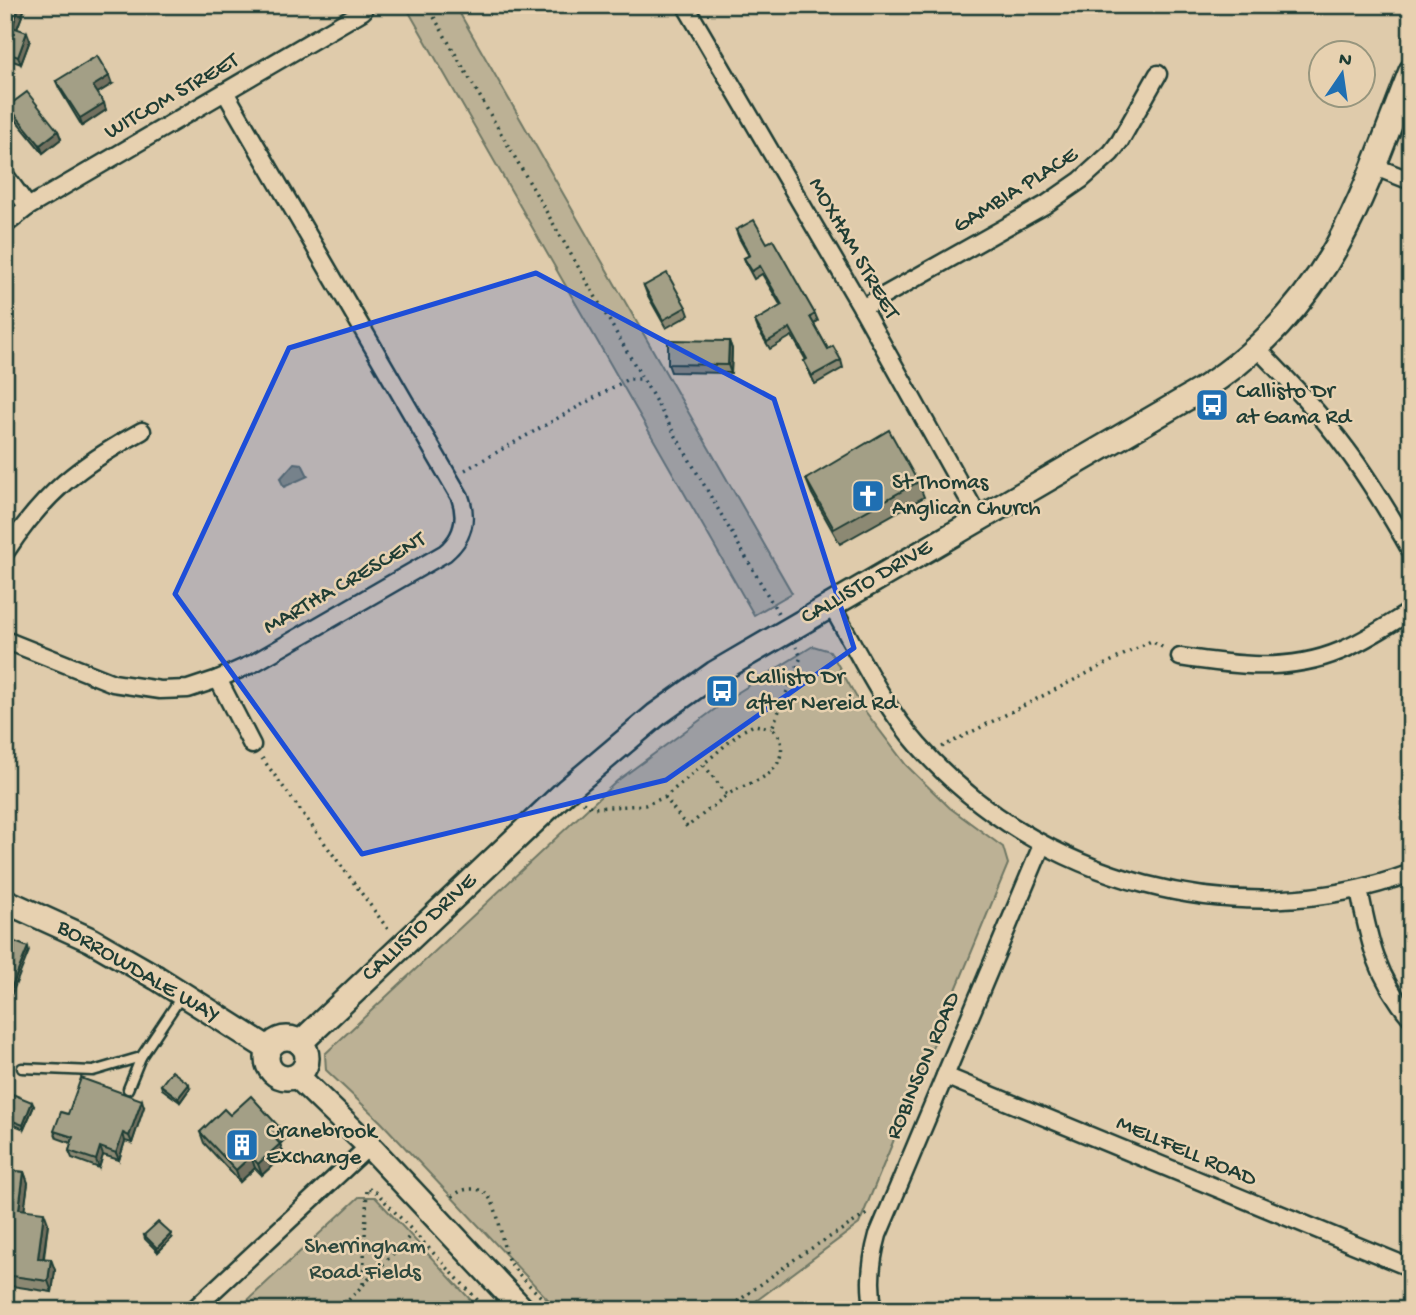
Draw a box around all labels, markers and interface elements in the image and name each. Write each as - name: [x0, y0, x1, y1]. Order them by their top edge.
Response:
- north arrow: [1308, 38, 1378, 108]
- street label: WITCOM STREET: [100, 47, 245, 146]
- text: N: [1336, 48, 1354, 73]
- street label: GAMBIA PLACE: [949, 141, 1085, 240]
- street label: MOXHAM STREET: [802, 173, 905, 326]
- place label: Callisto Dr at Gama Rd: [1236, 379, 1352, 432]
- bus stop icon: Callisto Dr at Gama Rd: [1193, 386, 1231, 424]
- place label: St Thomas Anglican Church: [892, 470, 1041, 523]
- church icon: St Thomas Anglican Church: [849, 477, 887, 515]
- street label: MARTHA CRESCENT: [259, 526, 432, 641]
- street label: CALLISTO DRIVE: [797, 534, 939, 631]
- place label: Callisto Dr after Nereid Rd: [746, 665, 899, 718]
- bus stop icon: Callisto Dr after Nereid Rd: [703, 672, 741, 710]
- street label: CALLISTO DRIVE: [357, 867, 484, 988]
- street label: BORROWDALE WAY: [51, 914, 224, 1030]
- street label: ROBINSON ROAD: [881, 987, 968, 1144]
- street label: MELLFELL ROAD: [1112, 1110, 1261, 1194]
- place label: Cranebrook Exchange: [266, 1119, 379, 1172]
- building icon: Cranebrook Exchange: [223, 1126, 261, 1164]
- park label: Sherringham Road Fields: [304, 1234, 426, 1287]

